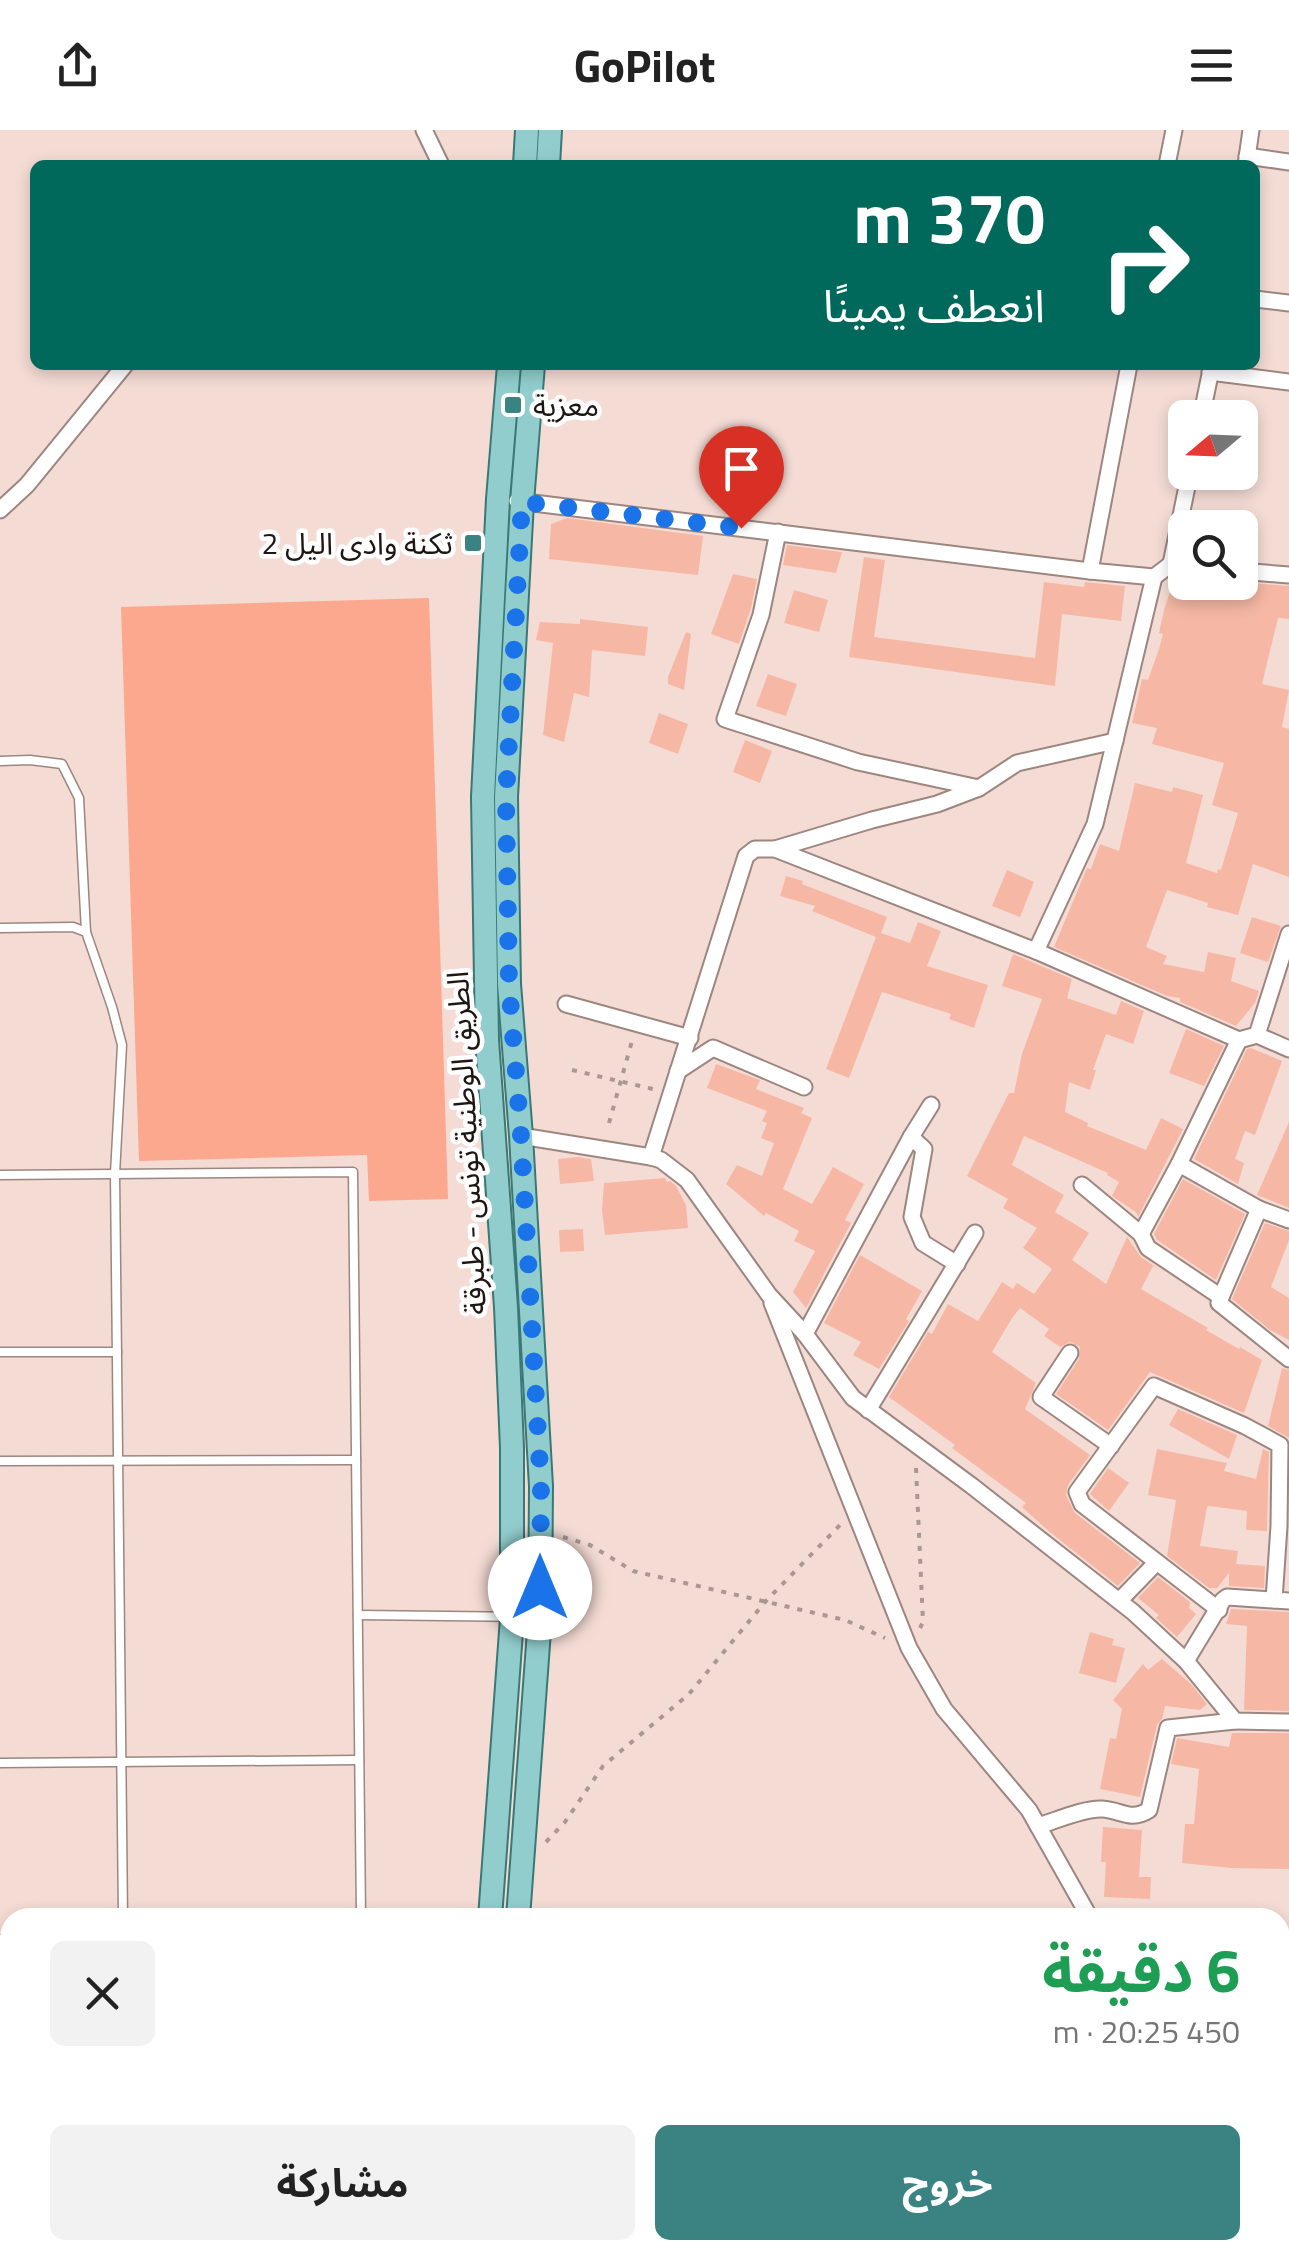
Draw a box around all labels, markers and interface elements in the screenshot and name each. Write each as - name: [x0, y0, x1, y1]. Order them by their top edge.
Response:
- text: GoPilot: [574, 31, 715, 99]
- icon: share: [50, 38, 105, 93]
- icon: menu: [1184, 38, 1239, 93]
- text: 370 m: [853, 164, 1045, 270]
- icon: right: [1080, 200, 1210, 330]
- text: انعطف يمينًا: [823, 271, 1045, 339]
- place label: معزية: [533, 382, 599, 428]
- marker: معزية: [502, 394, 524, 416]
- north arrow: [1168, 400, 1258, 490]
- map controls: [1168, 400, 1258, 600]
- pin: [699, 426, 784, 529]
- icon: arrive: [714, 441, 769, 496]
- button: search: [1168, 510, 1258, 600]
- place label: ثكنة وادى اليل 2: [262, 520, 453, 566]
- marker: ثكنة وادى اليل 2: [462, 532, 484, 554]
- street label: الطريق الوطنية تونس - طبرقة: [434, 970, 498, 1316]
- position arrow: [488, 1536, 592, 1640]
- text: 6 دقيقة: [1042, 1924, 1240, 2015]
- button: close: [50, 1941, 155, 2046]
- text: 450 m · 20:25: [1053, 2007, 1240, 2055]
- button: مشاركة: [50, 2125, 635, 2240]
- button: خروج: [655, 2125, 1240, 2240]

